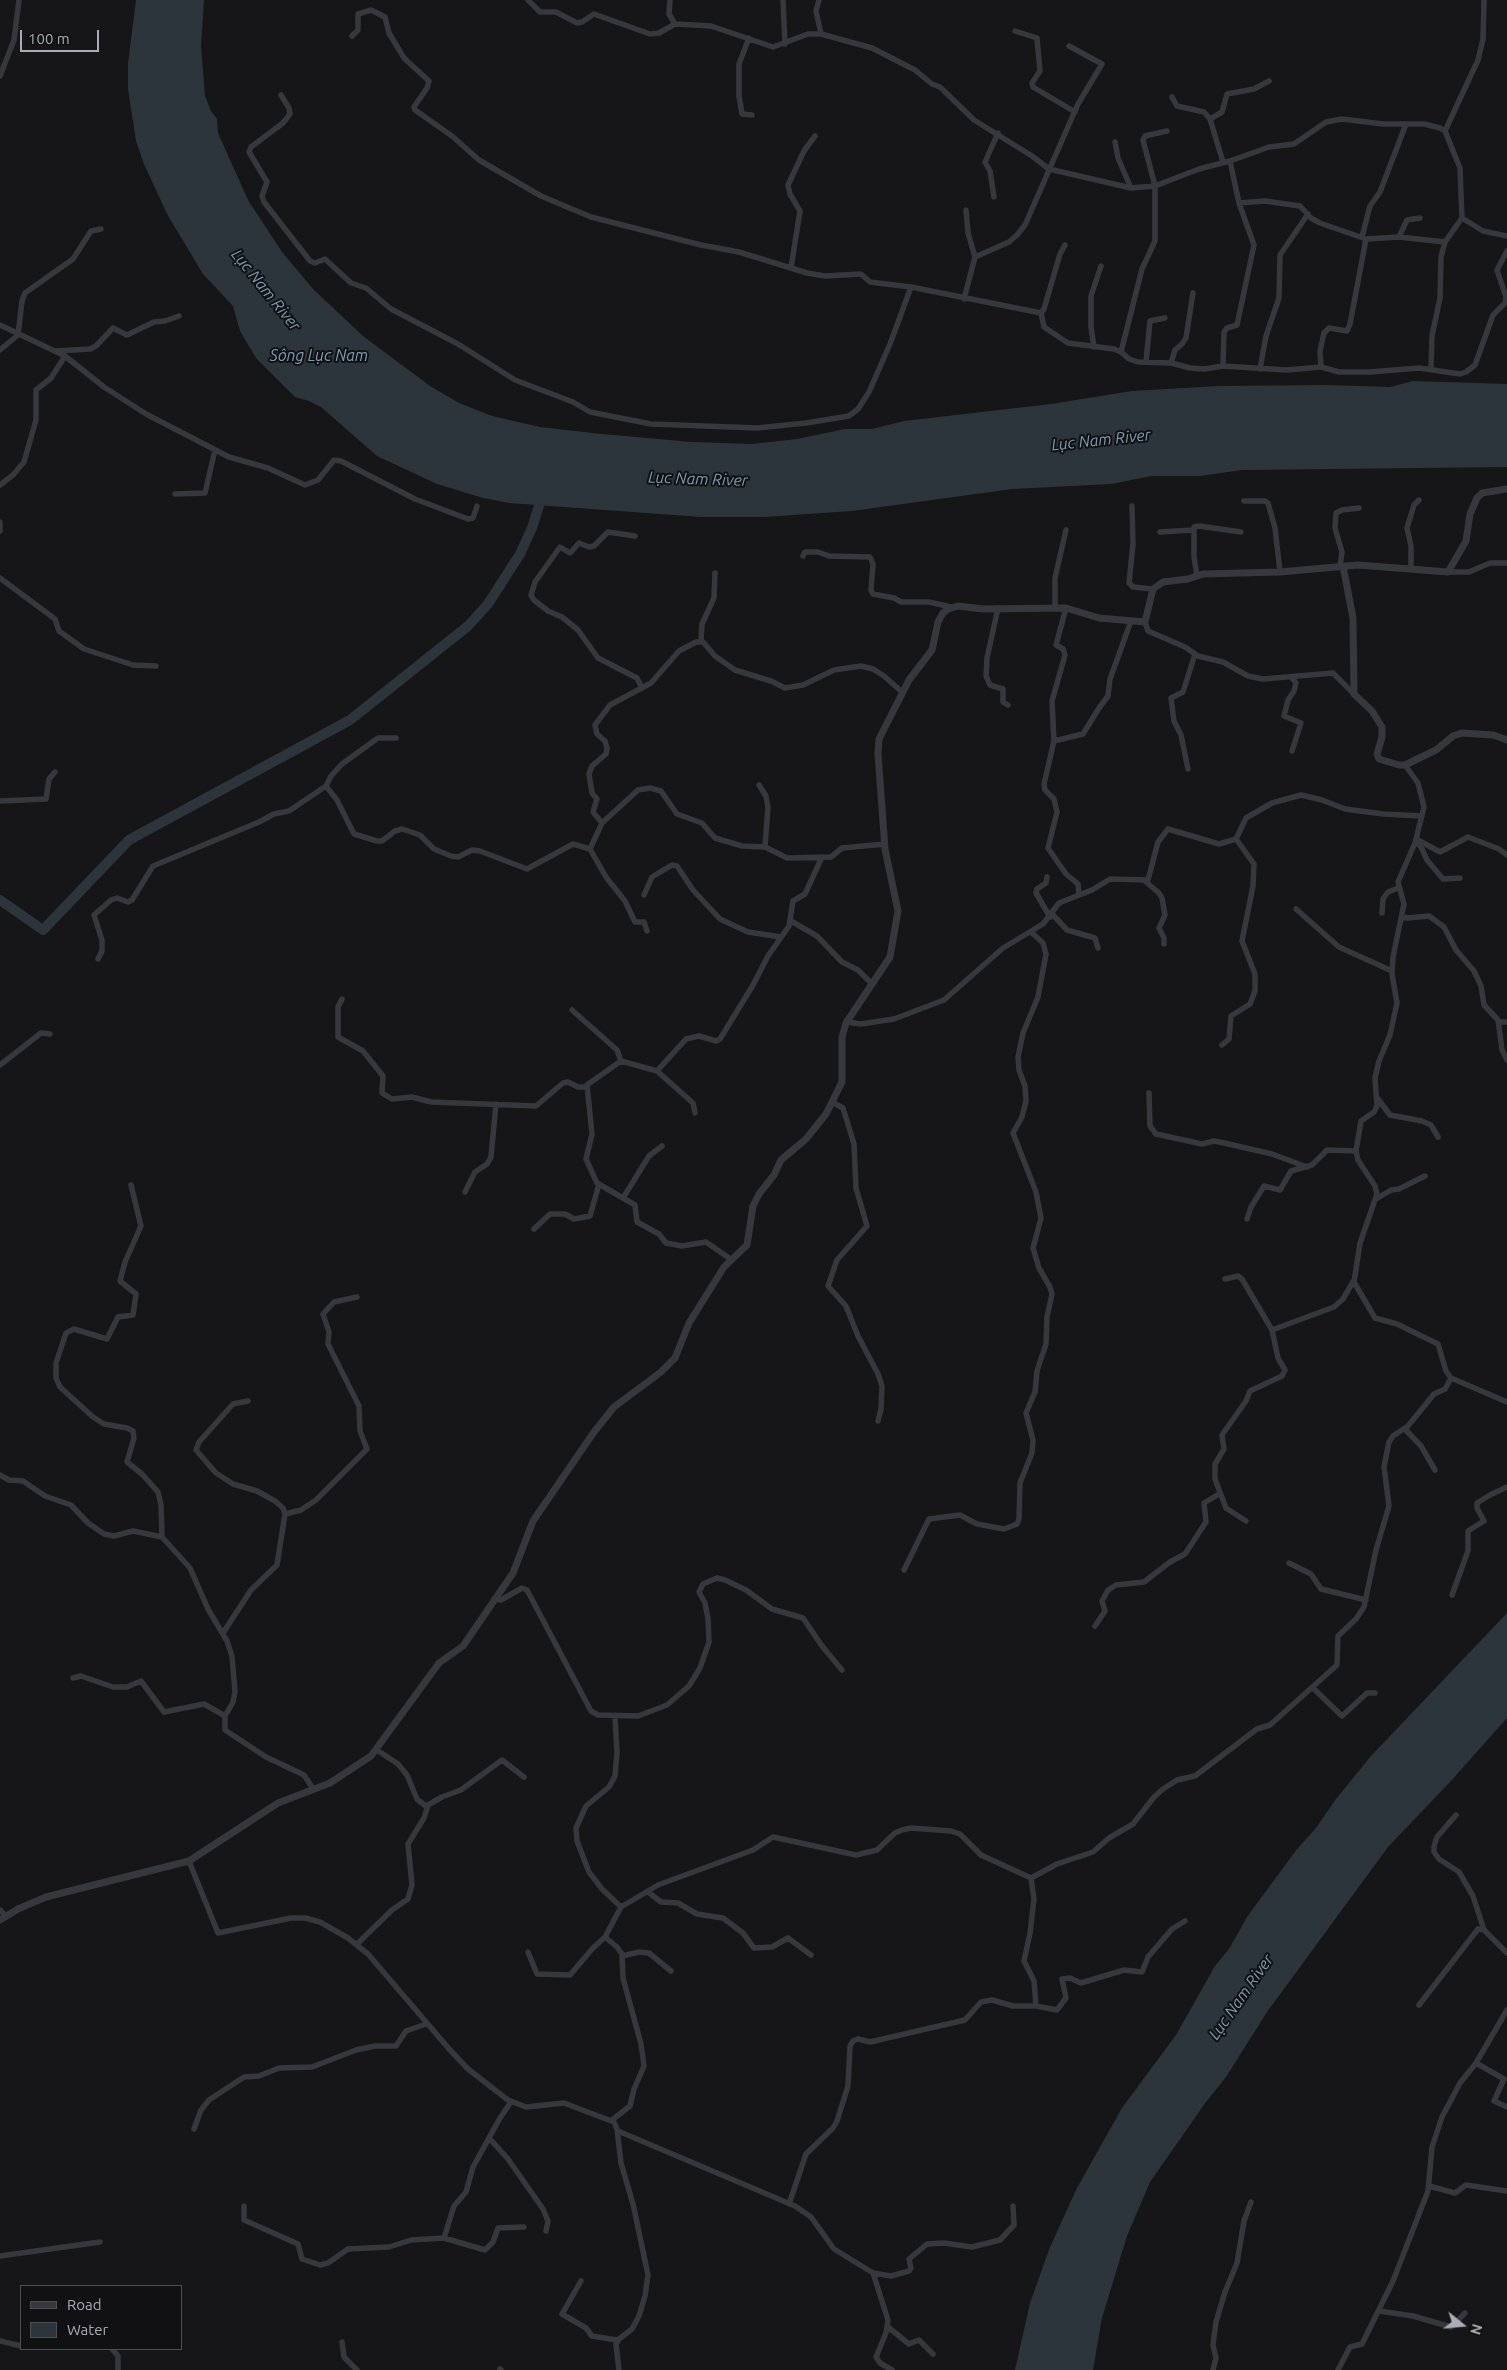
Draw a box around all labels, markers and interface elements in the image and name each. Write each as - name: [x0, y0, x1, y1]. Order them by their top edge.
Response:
- scale bar: [22, 20, 101, 52]
- text: 100 m: [28, 30, 70, 47]
- water label: Lục Nam River: [227, 245, 305, 335]
- water label: Sông Lục Nam: [270, 346, 368, 366]
- water label: Lục Nam River: [1050, 425, 1152, 455]
- water label: Lục Nam River: [648, 468, 748, 490]
- water label: Lục Nam River: [1205, 1951, 1277, 2043]
- legend: [20, 2285, 182, 2350]
- text: Road: [67, 2296, 102, 2313]
- north arrow: [1437, 2300, 1487, 2350]
- text: Water: [67, 2321, 108, 2338]
- text: N: [1467, 2322, 1486, 2337]

